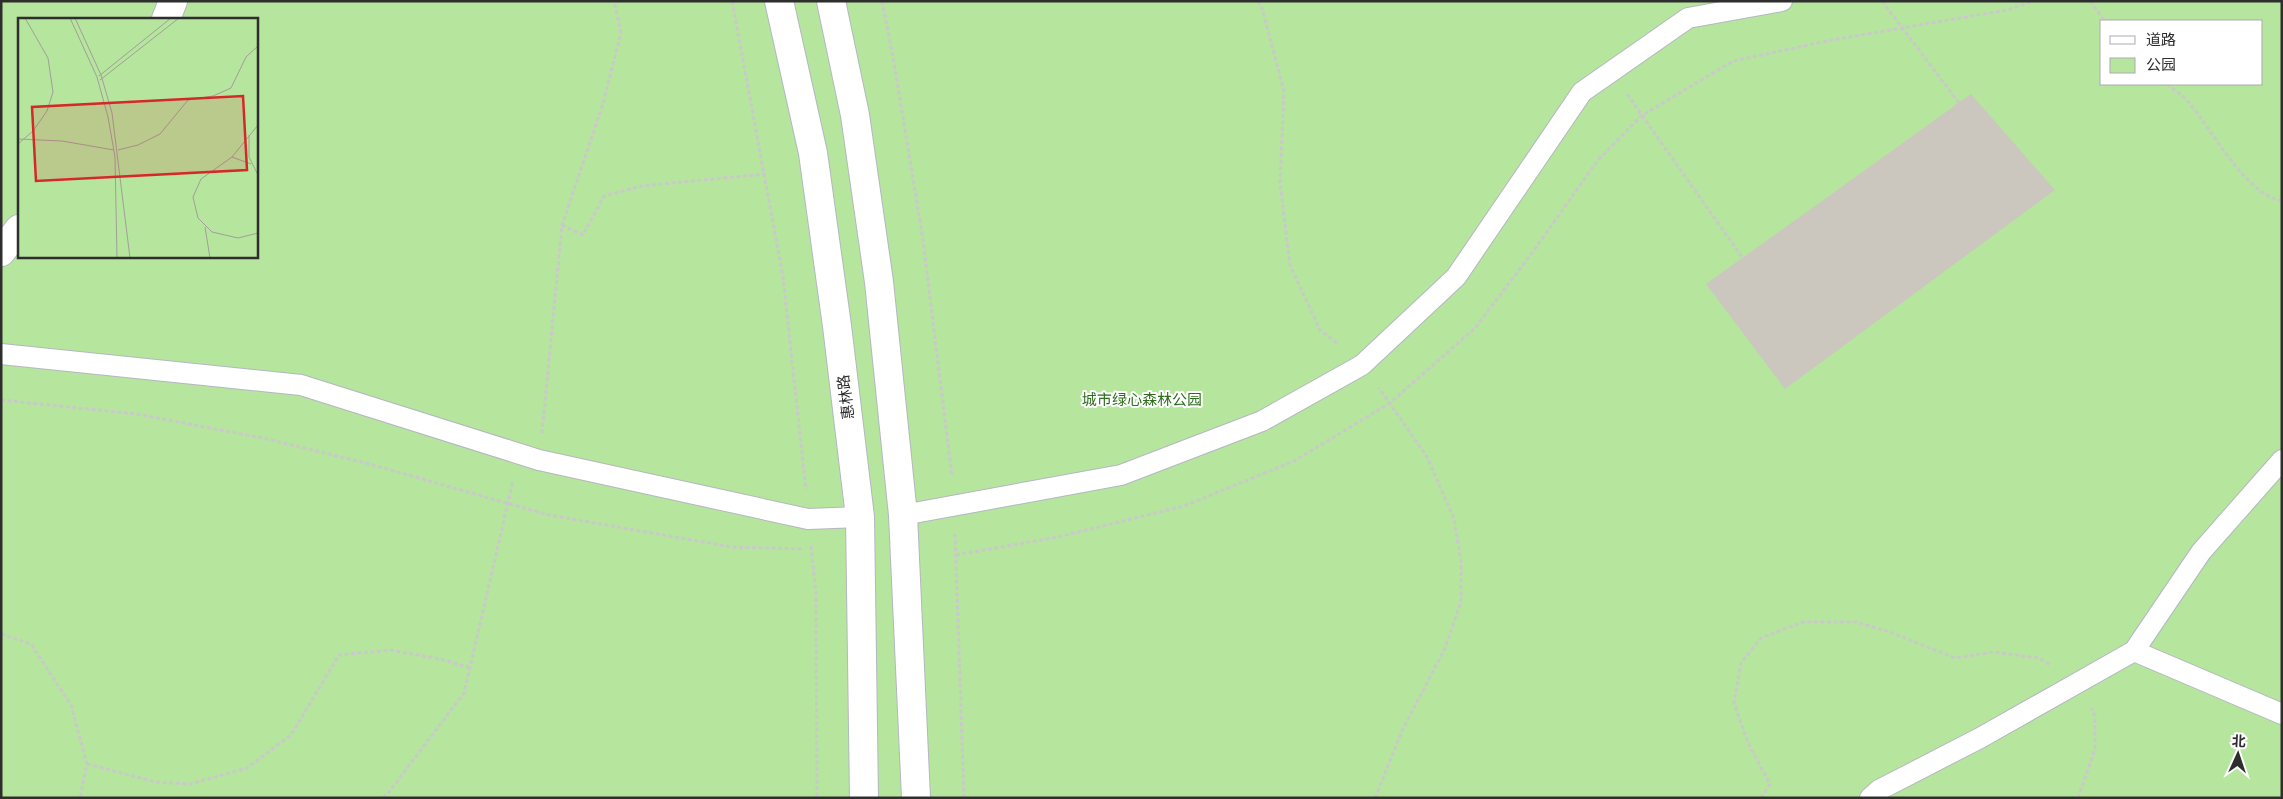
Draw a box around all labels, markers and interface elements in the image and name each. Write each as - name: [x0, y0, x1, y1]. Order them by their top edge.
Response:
- inset map: [18, 18, 258, 258]
- legend: [2100, 20, 2263, 85]
- text: 道路: [2146, 31, 2176, 49]
- text: 公园: [2146, 56, 2176, 74]
- street label: 惠林路: [834, 374, 858, 420]
- park label: 城市绿心森林公园: [1082, 391, 1202, 409]
- north arrow: [2213, 729, 2263, 779]
- text: 北: [2231, 732, 2246, 750]

